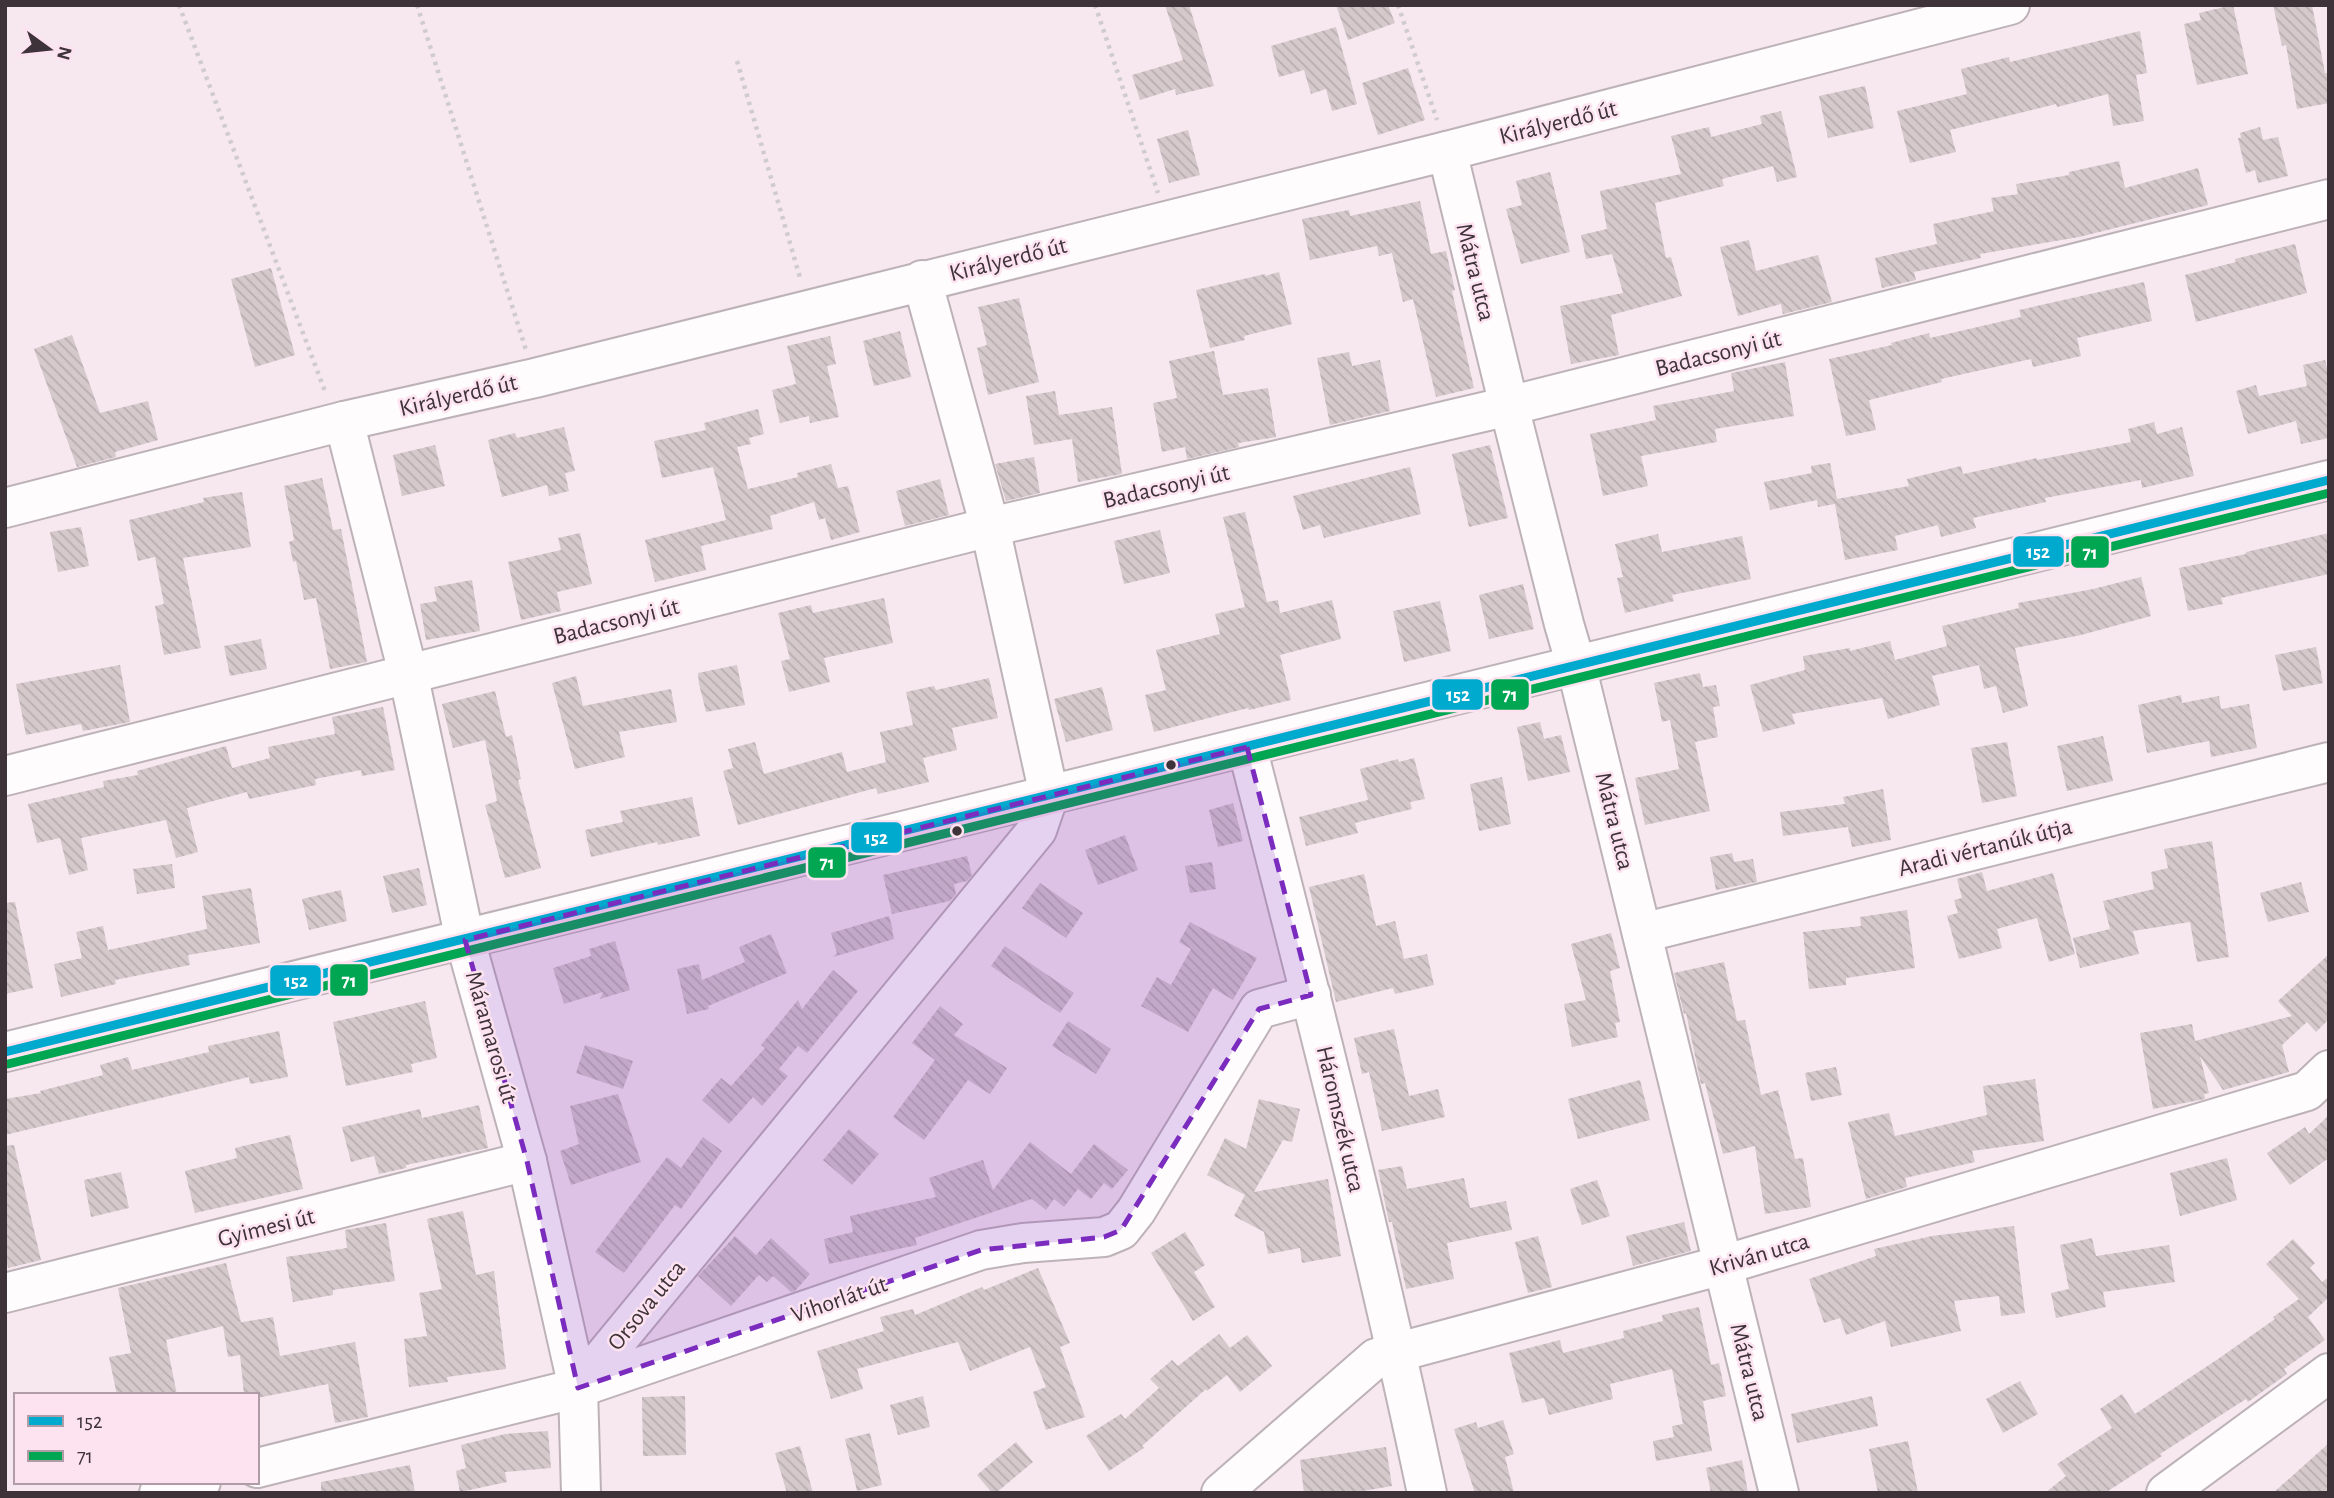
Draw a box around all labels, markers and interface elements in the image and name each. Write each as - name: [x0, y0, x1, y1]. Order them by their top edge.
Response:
- north arrow: [14, 14, 84, 84]
- text: N: [53, 44, 75, 62]
- street label: Királyerdő út: [1497, 97, 1620, 149]
- street label: Mátra utca: [1451, 221, 1499, 323]
- street label: Királyerdő út: [947, 234, 1070, 286]
- street label: Badacsonyi út: [1653, 327, 1784, 381]
- street label: Királyerdő út: [397, 371, 520, 421]
- street label: Badacsonyi út: [1101, 461, 1232, 513]
- line badge: 152: [2012, 535, 2065, 568]
- line badge: 71: [2070, 535, 2110, 569]
- text: 152: [2026, 543, 2050, 562]
- text: 71: [2082, 544, 2098, 563]
- street label: Badacsonyi út: [551, 595, 682, 649]
- line badge: 152: [1431, 678, 1484, 711]
- line badge: 71: [1490, 678, 1530, 711]
- text: 152: [1446, 686, 1470, 705]
- text: 71: [1502, 686, 1518, 705]
- unlabelled marker: [1164, 758, 1178, 772]
- street label: Mátra utca: [1590, 770, 1638, 872]
- street label: Aradi vértanúk útja: [1896, 815, 2075, 881]
- line badge: 152: [850, 821, 903, 854]
- unlabelled marker: [950, 824, 964, 838]
- text: 152: [864, 829, 888, 848]
- line badge: 71: [807, 846, 847, 879]
- text: 71: [819, 854, 835, 873]
- line badge: 71: [329, 963, 369, 997]
- line badge: 152: [269, 964, 322, 997]
- street label: Máramarosi út: [461, 969, 521, 1106]
- text: 152: [284, 972, 308, 991]
- text: 71: [341, 972, 357, 991]
- street label: Háromszék utca: [1312, 1044, 1369, 1195]
- street label: Gyimesi út: [215, 1204, 317, 1252]
- street label: Kriván utca: [1706, 1229, 1812, 1281]
- street label: Orsova utca: [604, 1256, 690, 1355]
- street label: Vihorlát út: [788, 1272, 891, 1328]
- street label: Mátra utca: [1725, 1321, 1773, 1423]
- legend: [14, 1393, 259, 1484]
- text: 152: [77, 1411, 103, 1432]
- text: 71: [77, 1446, 93, 1467]

